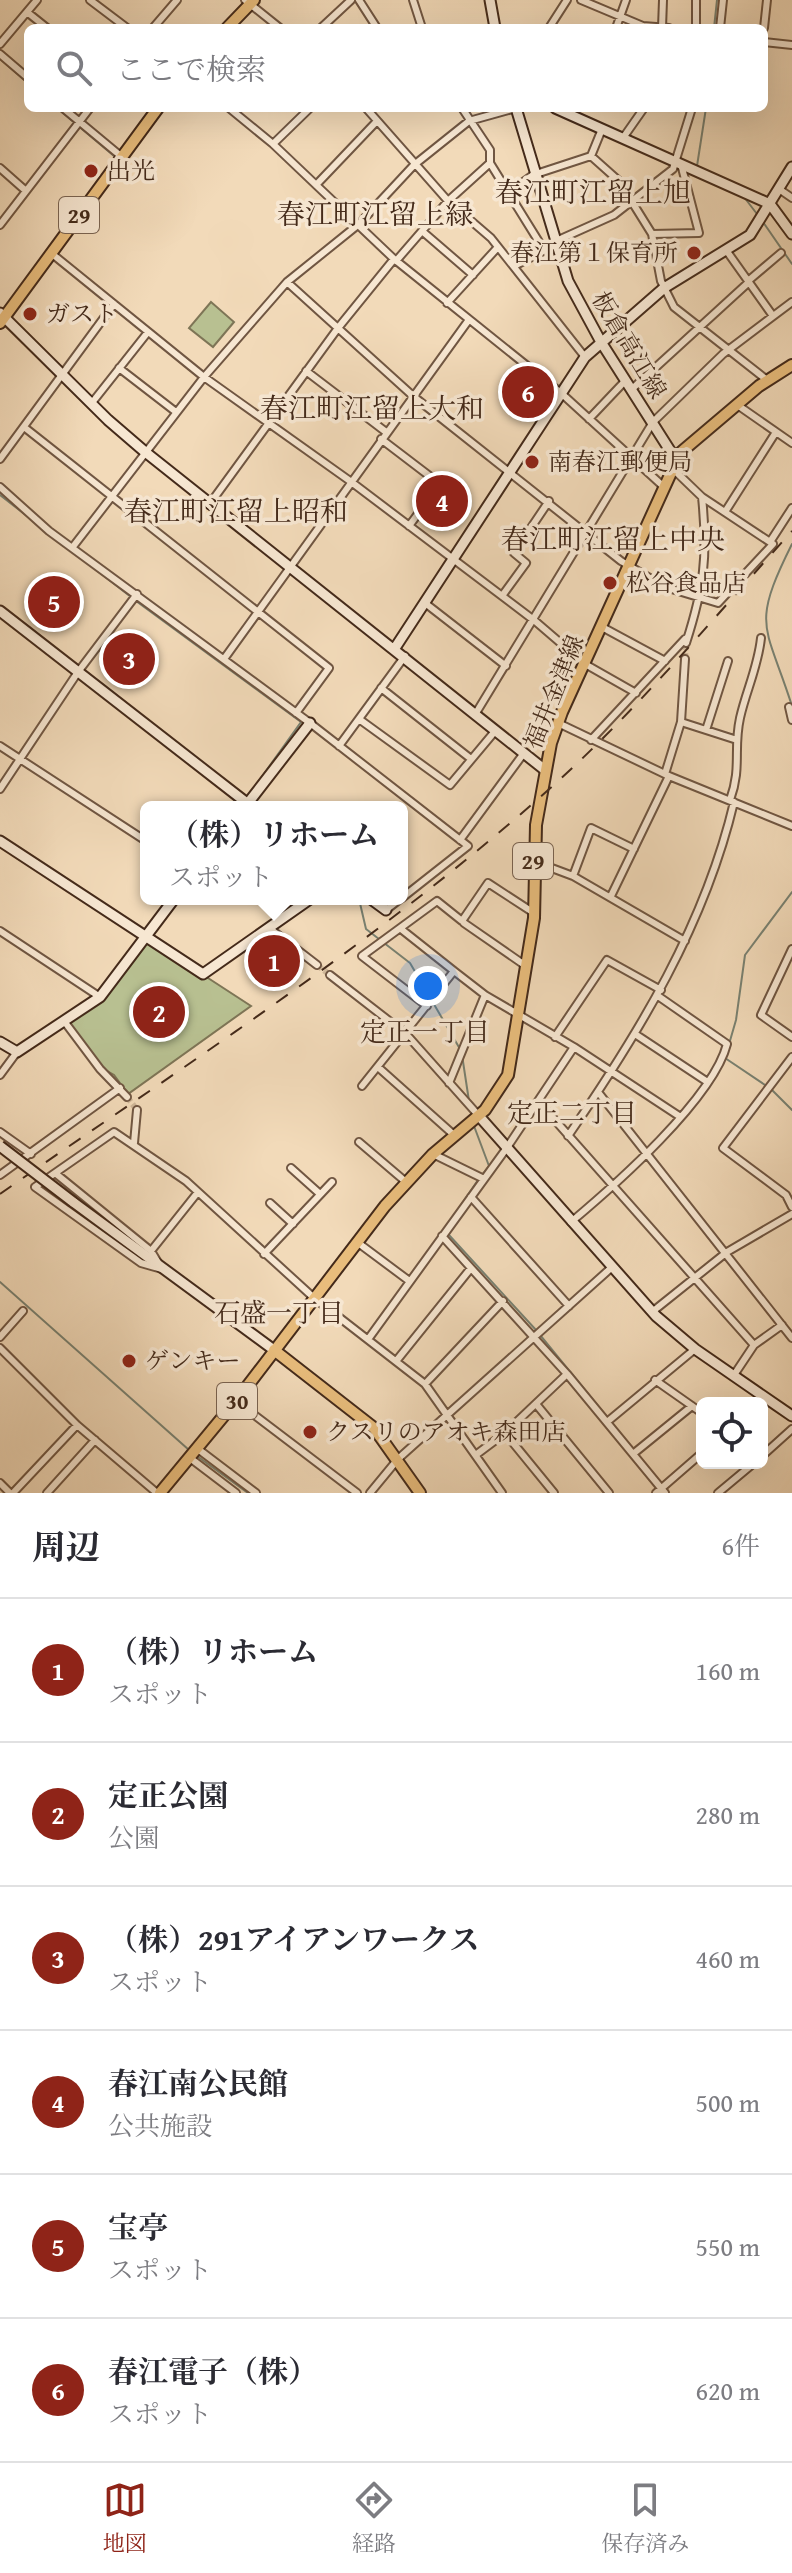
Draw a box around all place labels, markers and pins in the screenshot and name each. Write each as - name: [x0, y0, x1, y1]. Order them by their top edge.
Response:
- place label: 出光: [107, 153, 155, 188]
- marker: 出光: [82, 162, 100, 180]
- place label: 春江第１保育所: [510, 235, 678, 270]
- marker: 春江第１保育所: [685, 244, 703, 262]
- place label: ガスト: [46, 296, 118, 331]
- marker: ガスト: [21, 305, 39, 323]
- pin: 6: [502, 362, 554, 422]
- place label: 南春江郵便局: [548, 444, 692, 479]
- marker: 南春江郵便局: [523, 453, 541, 471]
- pin: 4: [416, 471, 468, 531]
- place label: 松谷食品店: [626, 565, 746, 600]
- pin: 5: [28, 572, 80, 632]
- marker: 松谷食品店: [601, 574, 619, 592]
- pin: 3: [103, 629, 155, 689]
- pin: 1: [248, 931, 300, 991]
- pin: 2: [133, 982, 185, 1042]
- place label: ゲンキー: [145, 1343, 241, 1378]
- marker: ゲンキー: [120, 1352, 138, 1370]
- place label: クスリのアオキ森田店: [326, 1414, 566, 1449]
- marker: クスリのアオキ森田店: [301, 1423, 319, 1441]

